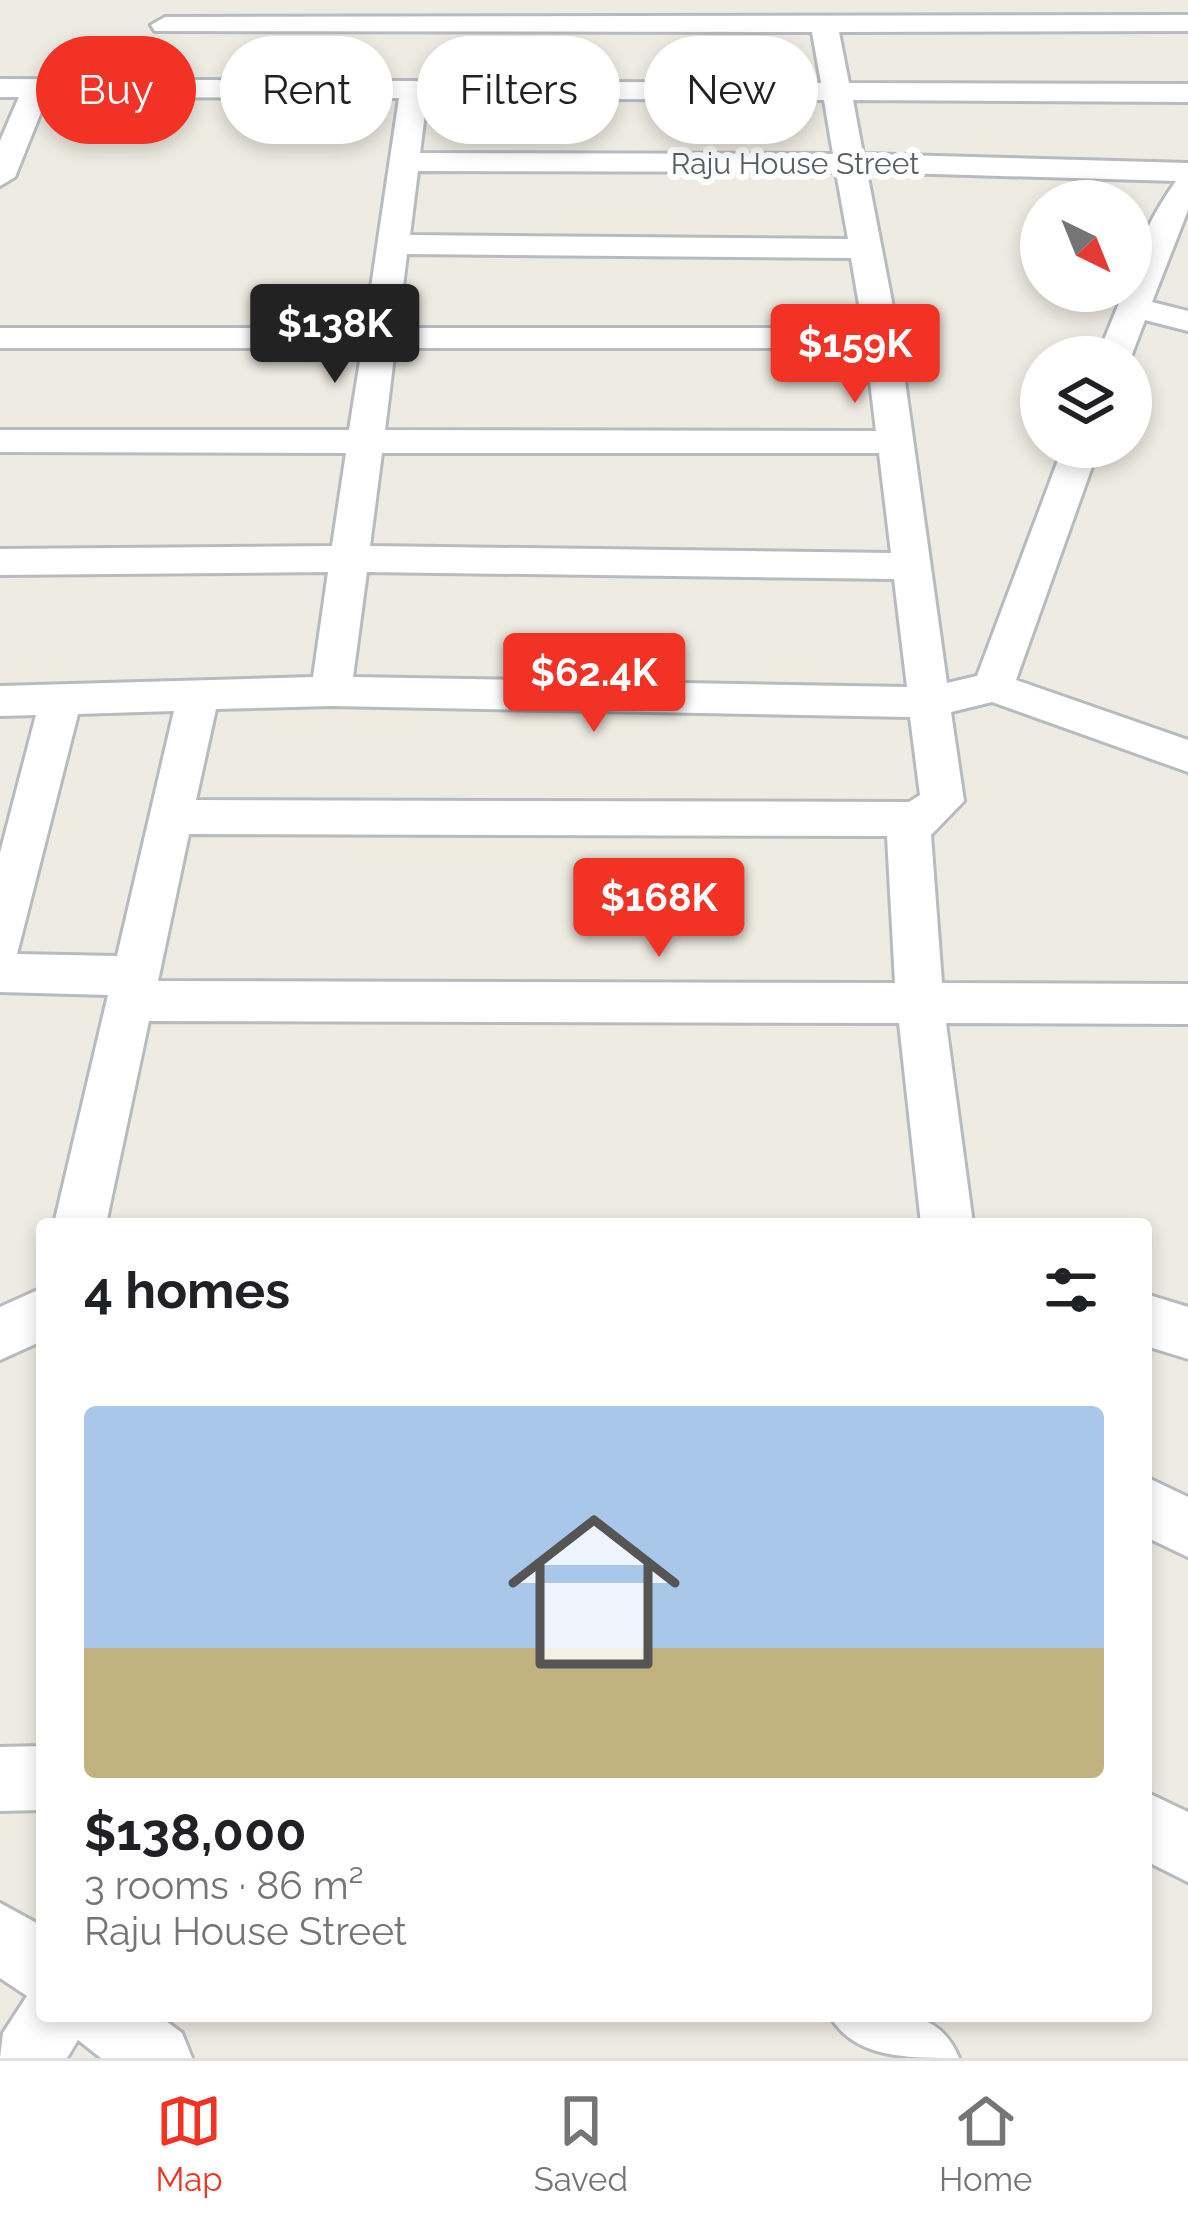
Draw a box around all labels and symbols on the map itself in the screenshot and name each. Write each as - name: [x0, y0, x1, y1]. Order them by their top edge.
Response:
- street label: Raju House Street: [671, 146, 919, 181]
- north arrow: [1020, 180, 1152, 312]
- pin: $138K: [251, 284, 419, 386]
- pin: $159K: [771, 304, 939, 406]
- pin: $62.4K: [496, 633, 692, 735]
- pin: $168K: [575, 858, 743, 960]

